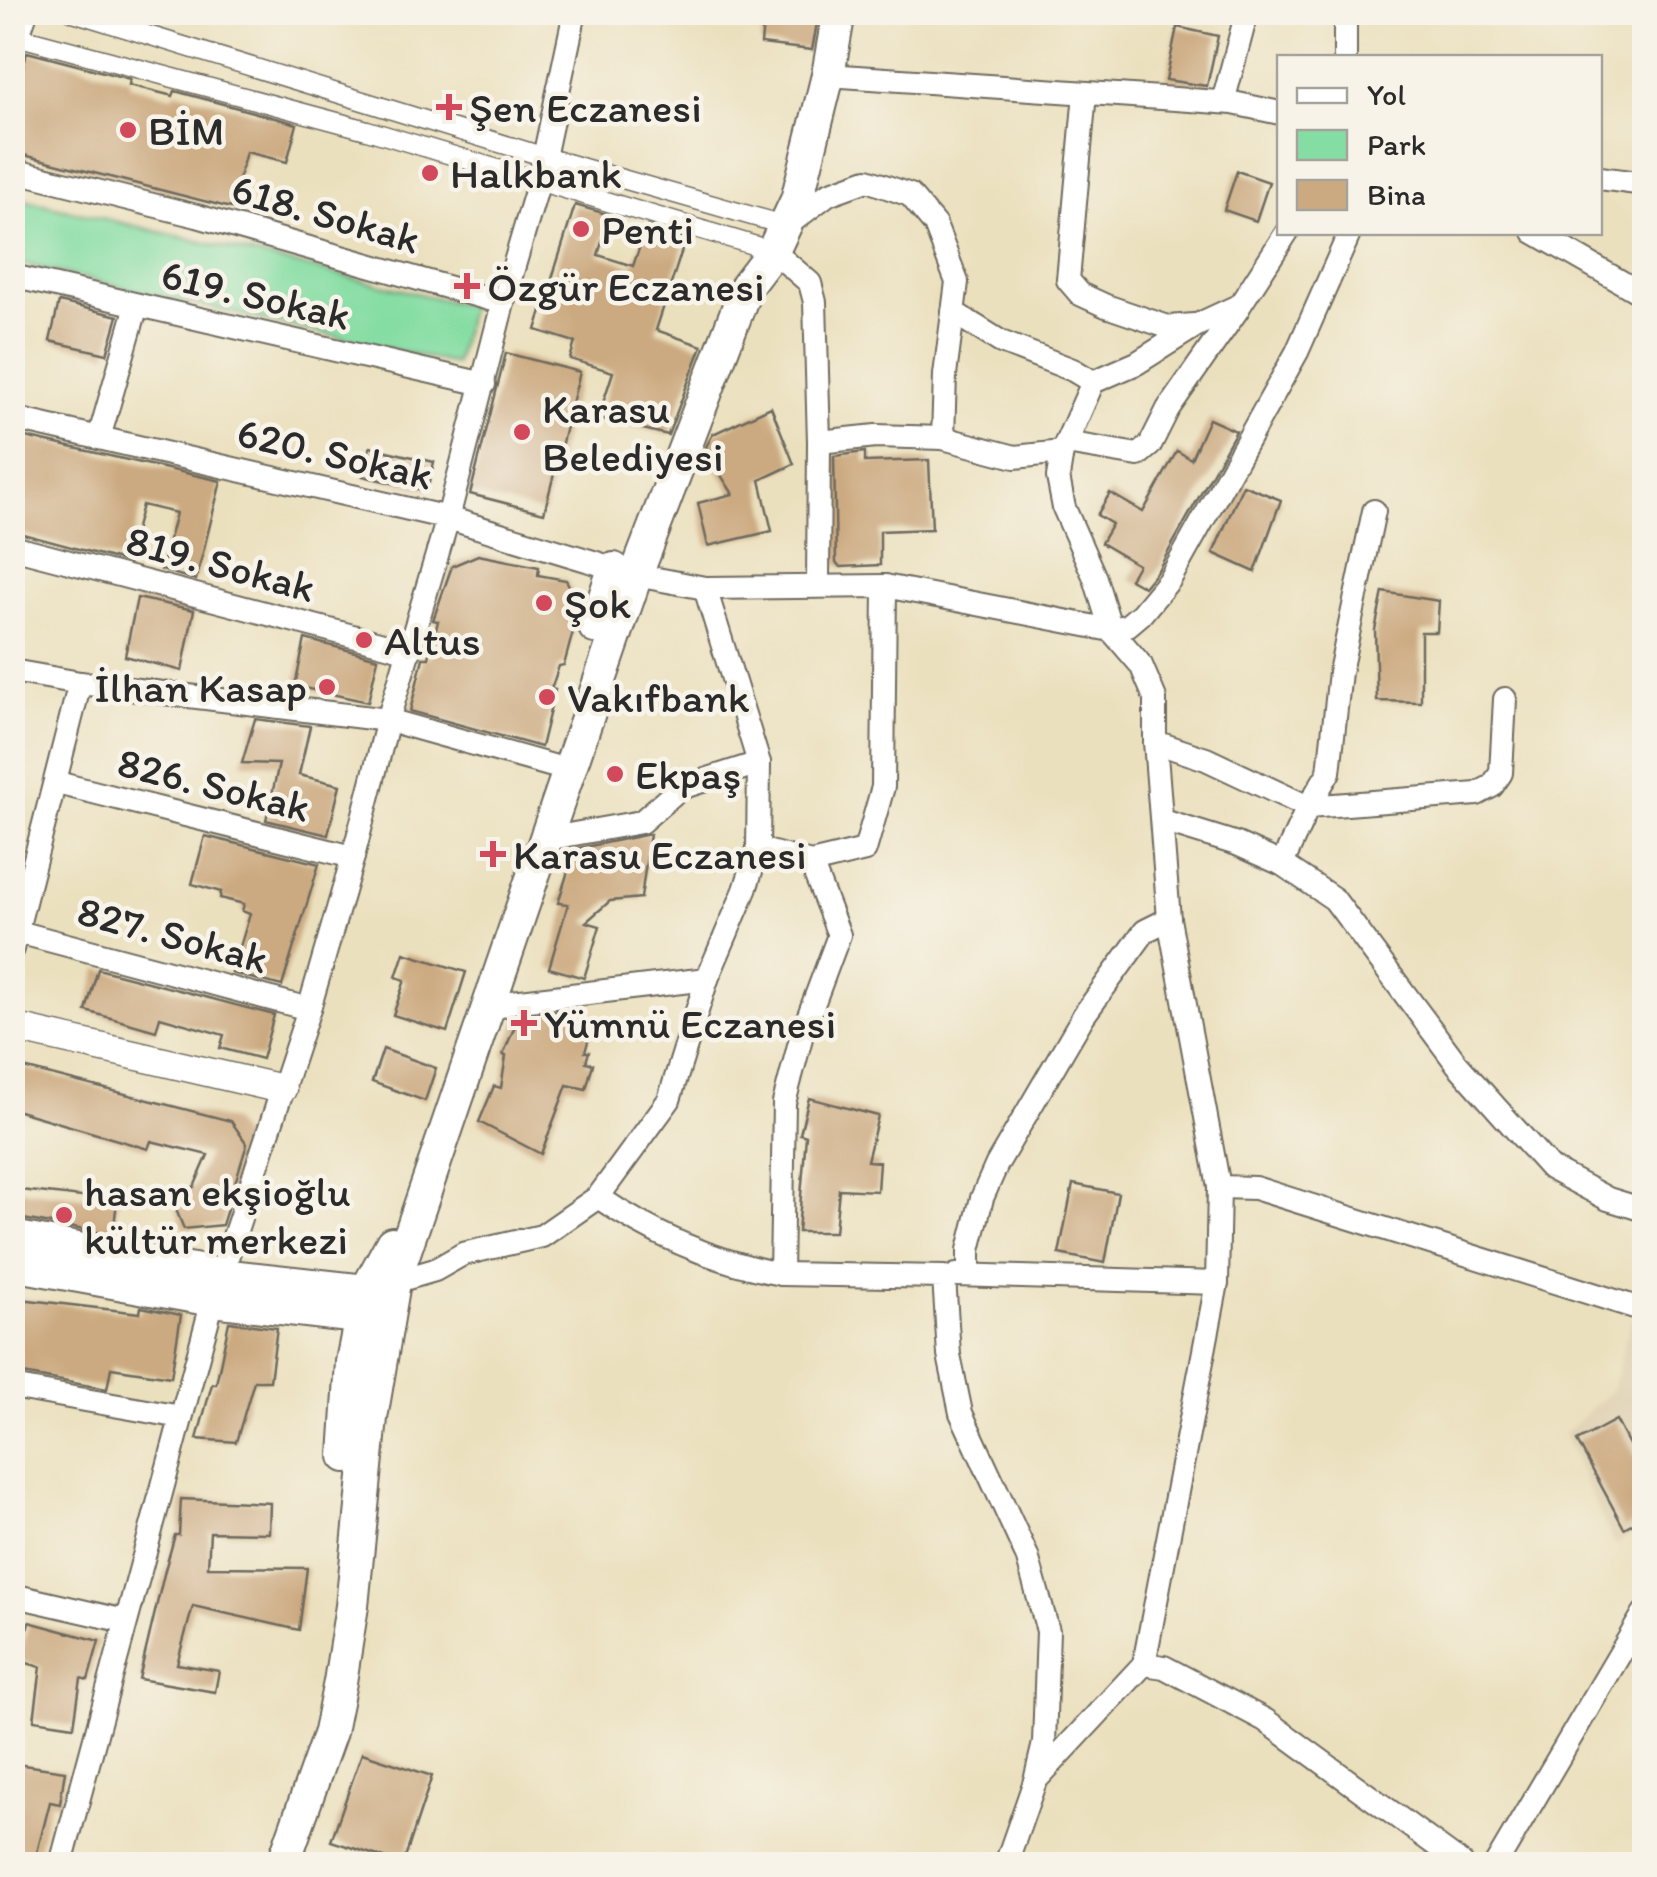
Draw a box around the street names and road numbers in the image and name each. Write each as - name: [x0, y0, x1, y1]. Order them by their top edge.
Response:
- street label: 618. Sokak: [226, 162, 426, 265]
- street label: 619. Sokak: [156, 248, 355, 341]
- street label: 620. Sokak: [232, 406, 438, 501]
- street label: 819. Sokak: [121, 514, 321, 613]
- street label: 826. Sokak: [113, 736, 315, 833]
- street label: 827. Sokak: [72, 885, 273, 984]

